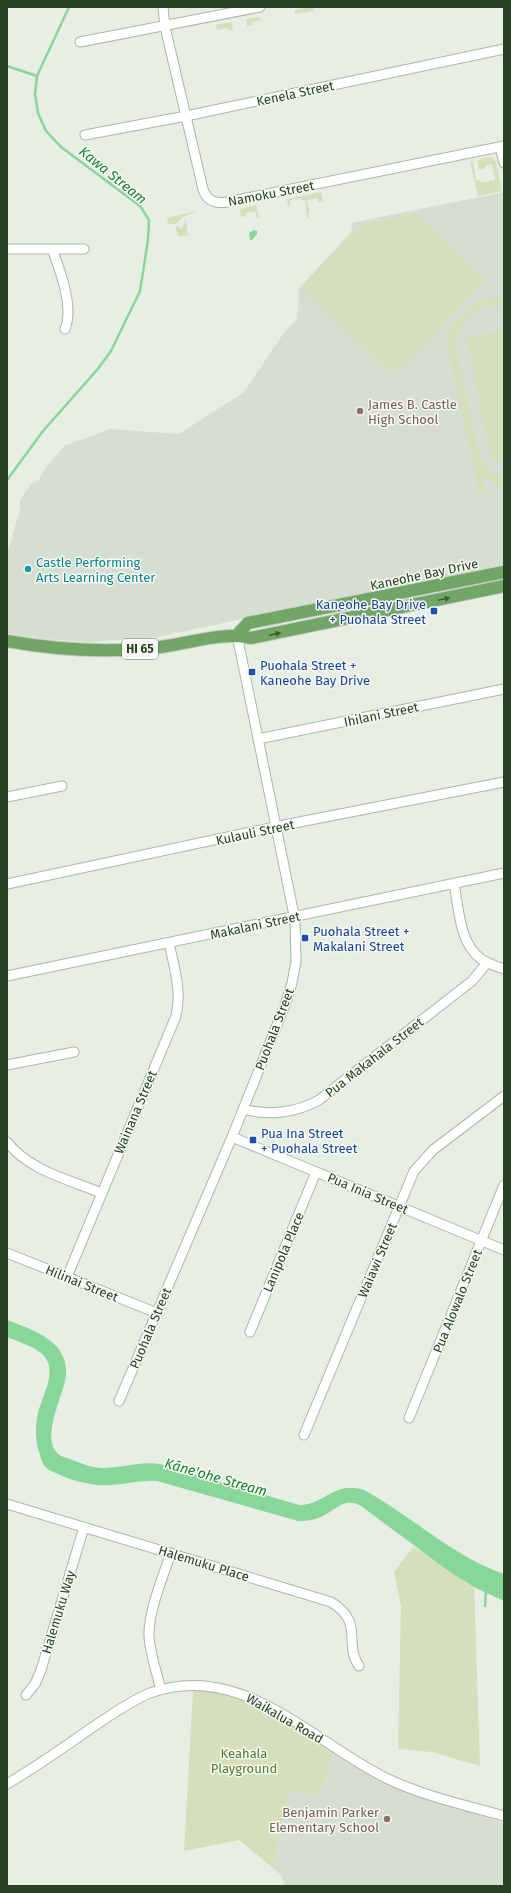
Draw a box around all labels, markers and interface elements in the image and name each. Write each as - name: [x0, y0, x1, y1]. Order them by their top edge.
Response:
- street label: Kenela Street: [255, 78, 335, 109]
- water label: Kawa Stream: [76, 143, 150, 208]
- street label: Namoku Street: [227, 178, 316, 209]
- place label: James B. Castle High School: [368, 397, 457, 427]
- marker: James B. Castle High School: [355, 406, 365, 416]
- place label: Castle Performing Arts Learning Center: [36, 555, 155, 585]
- street label: Kaneohe Bay Drive: [369, 556, 480, 593]
- marker: Castle Performing Arts Learning Center: [23, 564, 33, 574]
- one-way arrow: [438, 595, 450, 601]
- place label: Kaneohe Bay Drive + Puohala Street: [316, 597, 426, 627]
- marker: Kaneohe Bay Drive + Puohala Street: [429, 606, 439, 616]
- one-way arrow: [269, 630, 282, 636]
- road number: HI 65: [122, 639, 158, 659]
- place label: Puohala Street + Kaneohe Bay Drive: [260, 658, 370, 688]
- marker: Puohala Street + Kaneohe Bay Drive: [247, 667, 257, 677]
- street label: Ihilani Street: [342, 699, 420, 730]
- street label: Kulauli Street: [215, 817, 296, 848]
- street label: Makalani Street: [209, 909, 302, 942]
- place label: Puohala Street + Makalani Street: [313, 924, 409, 954]
- marker: Puohala Street + Makalani Street: [300, 933, 310, 943]
- street label: Puohala Street: [252, 986, 297, 1072]
- street label: Pua Makahala Street: [322, 1014, 426, 1100]
- street label: Wainana Street: [111, 1068, 160, 1156]
- place label: Pua Ina Street + Puohala Street: [261, 1126, 358, 1156]
- marker: Pua Ina Street + Puohala Street: [248, 1135, 258, 1145]
- street label: Pua Inia Street: [325, 1170, 411, 1217]
- street label: Lanipola Place: [260, 1210, 307, 1295]
- street label: Waiawi Street: [355, 1220, 400, 1300]
- street label: Pua Alowalo Street: [430, 1247, 485, 1355]
- street label: Hilinai Street: [43, 1262, 121, 1305]
- street label: Puohala Street: [127, 1285, 174, 1371]
- water label: Kāne'ohe Stream: [163, 1455, 269, 1500]
- street label: Halemuku Place: [157, 1543, 251, 1584]
- street label: Halemuku Way: [39, 1568, 78, 1656]
- street label: Waikalua Road: [244, 1690, 326, 1747]
- park label: Keahala Playground: [211, 1746, 277, 1776]
- place label: Benjamin Parker Elementary School: [269, 1805, 379, 1835]
- marker: Benjamin Parker Elementary School: [382, 1814, 392, 1824]

